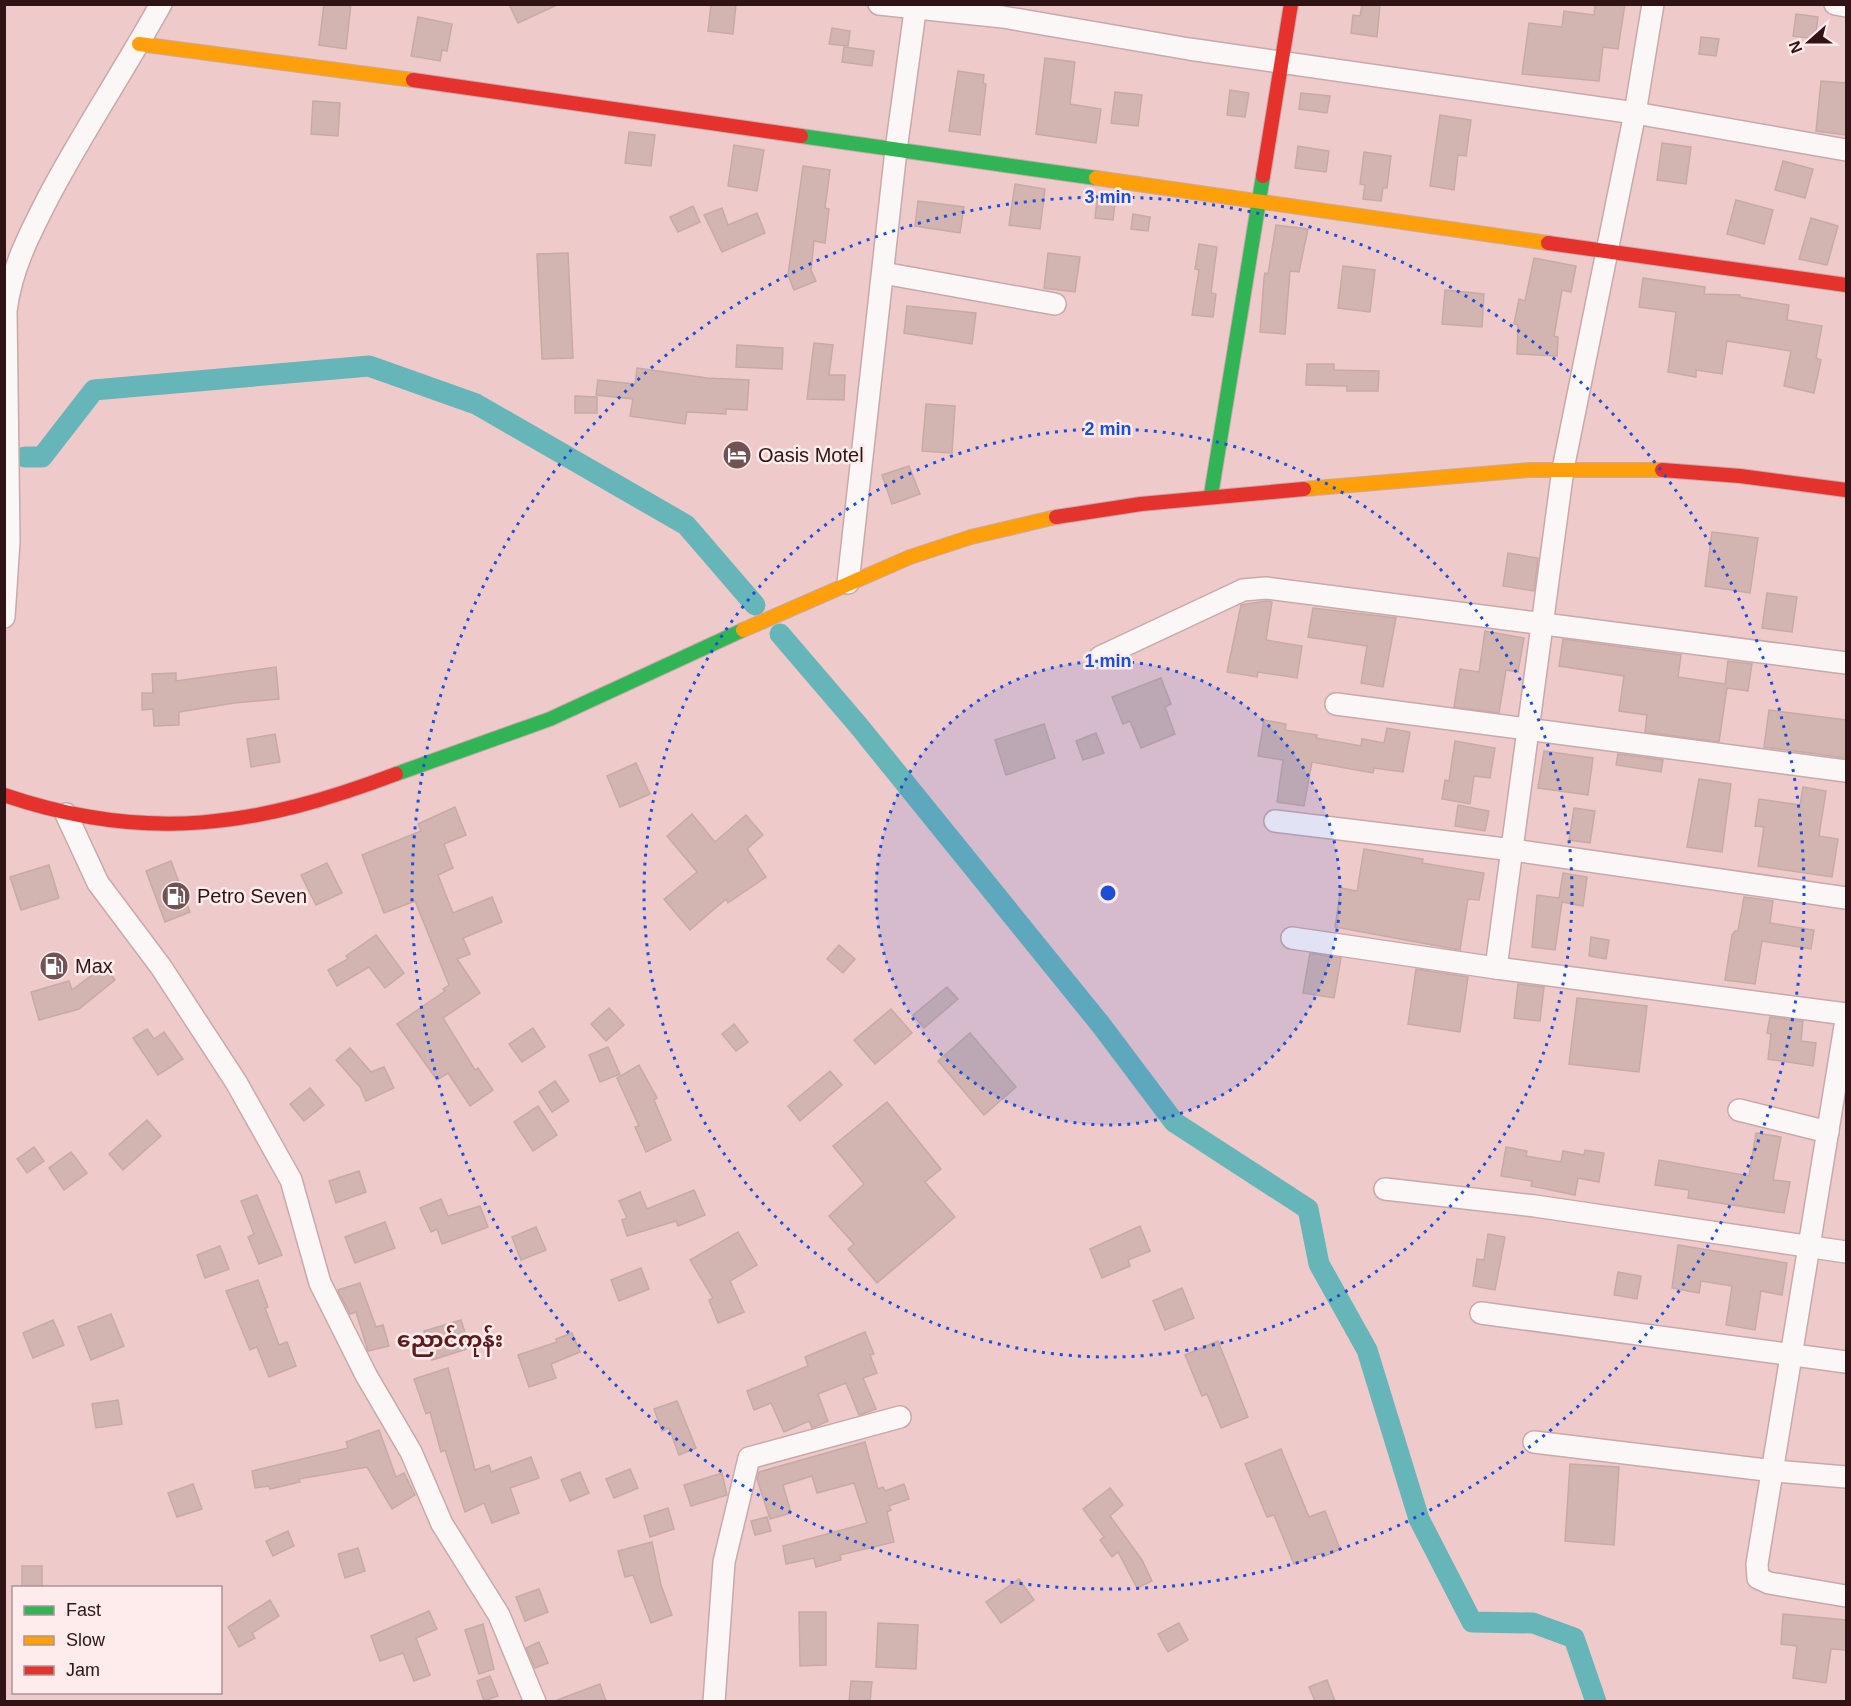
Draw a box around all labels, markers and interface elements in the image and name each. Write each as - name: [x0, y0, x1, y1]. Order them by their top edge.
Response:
- north arrow: [1779, 12, 1839, 72]
- text: N: [1785, 39, 1805, 56]
- text: 3 min: [1084, 187, 1132, 207]
- text: 2 min: [1084, 419, 1132, 439]
- hotel icon: Oasis Motel: [721, 439, 753, 471]
- place label: Oasis Motel: [758, 444, 864, 466]
- text: 1 min: [1084, 651, 1132, 671]
- fuel station icon: Petro Seven: [160, 880, 192, 912]
- centre of rings: [1098, 883, 1118, 903]
- place label: Petro Seven: [197, 885, 307, 907]
- fuel station icon: Max: [38, 950, 70, 982]
- place label: Max: [75, 955, 113, 977]
- district label: ညောင်ကုန်း: [397, 1324, 503, 1357]
- legend: [12, 1586, 222, 1694]
- text: Fast: [66, 1600, 101, 1620]
- text: Slow: [66, 1630, 106, 1650]
- text: Jam: [66, 1660, 100, 1680]

